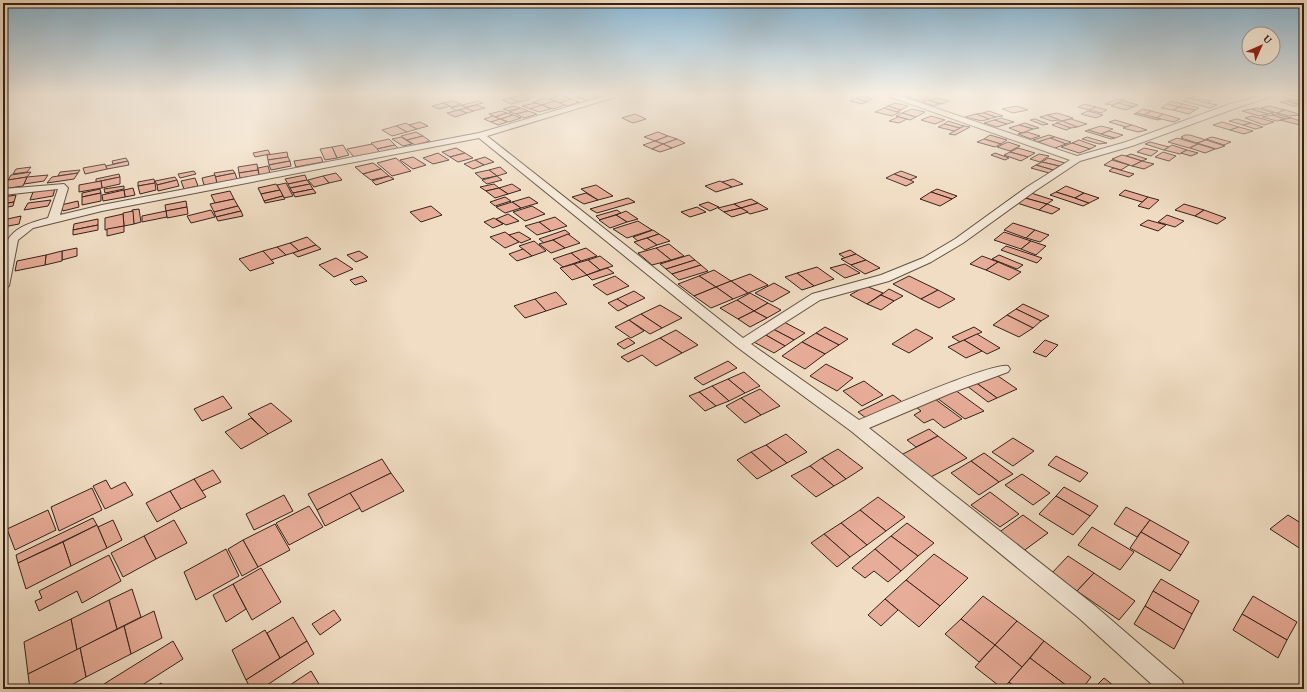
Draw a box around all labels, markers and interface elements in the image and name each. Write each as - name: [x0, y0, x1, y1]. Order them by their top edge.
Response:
- north arrow: [1241, 26, 1281, 66]
- text: U: [1260, 31, 1277, 48]

